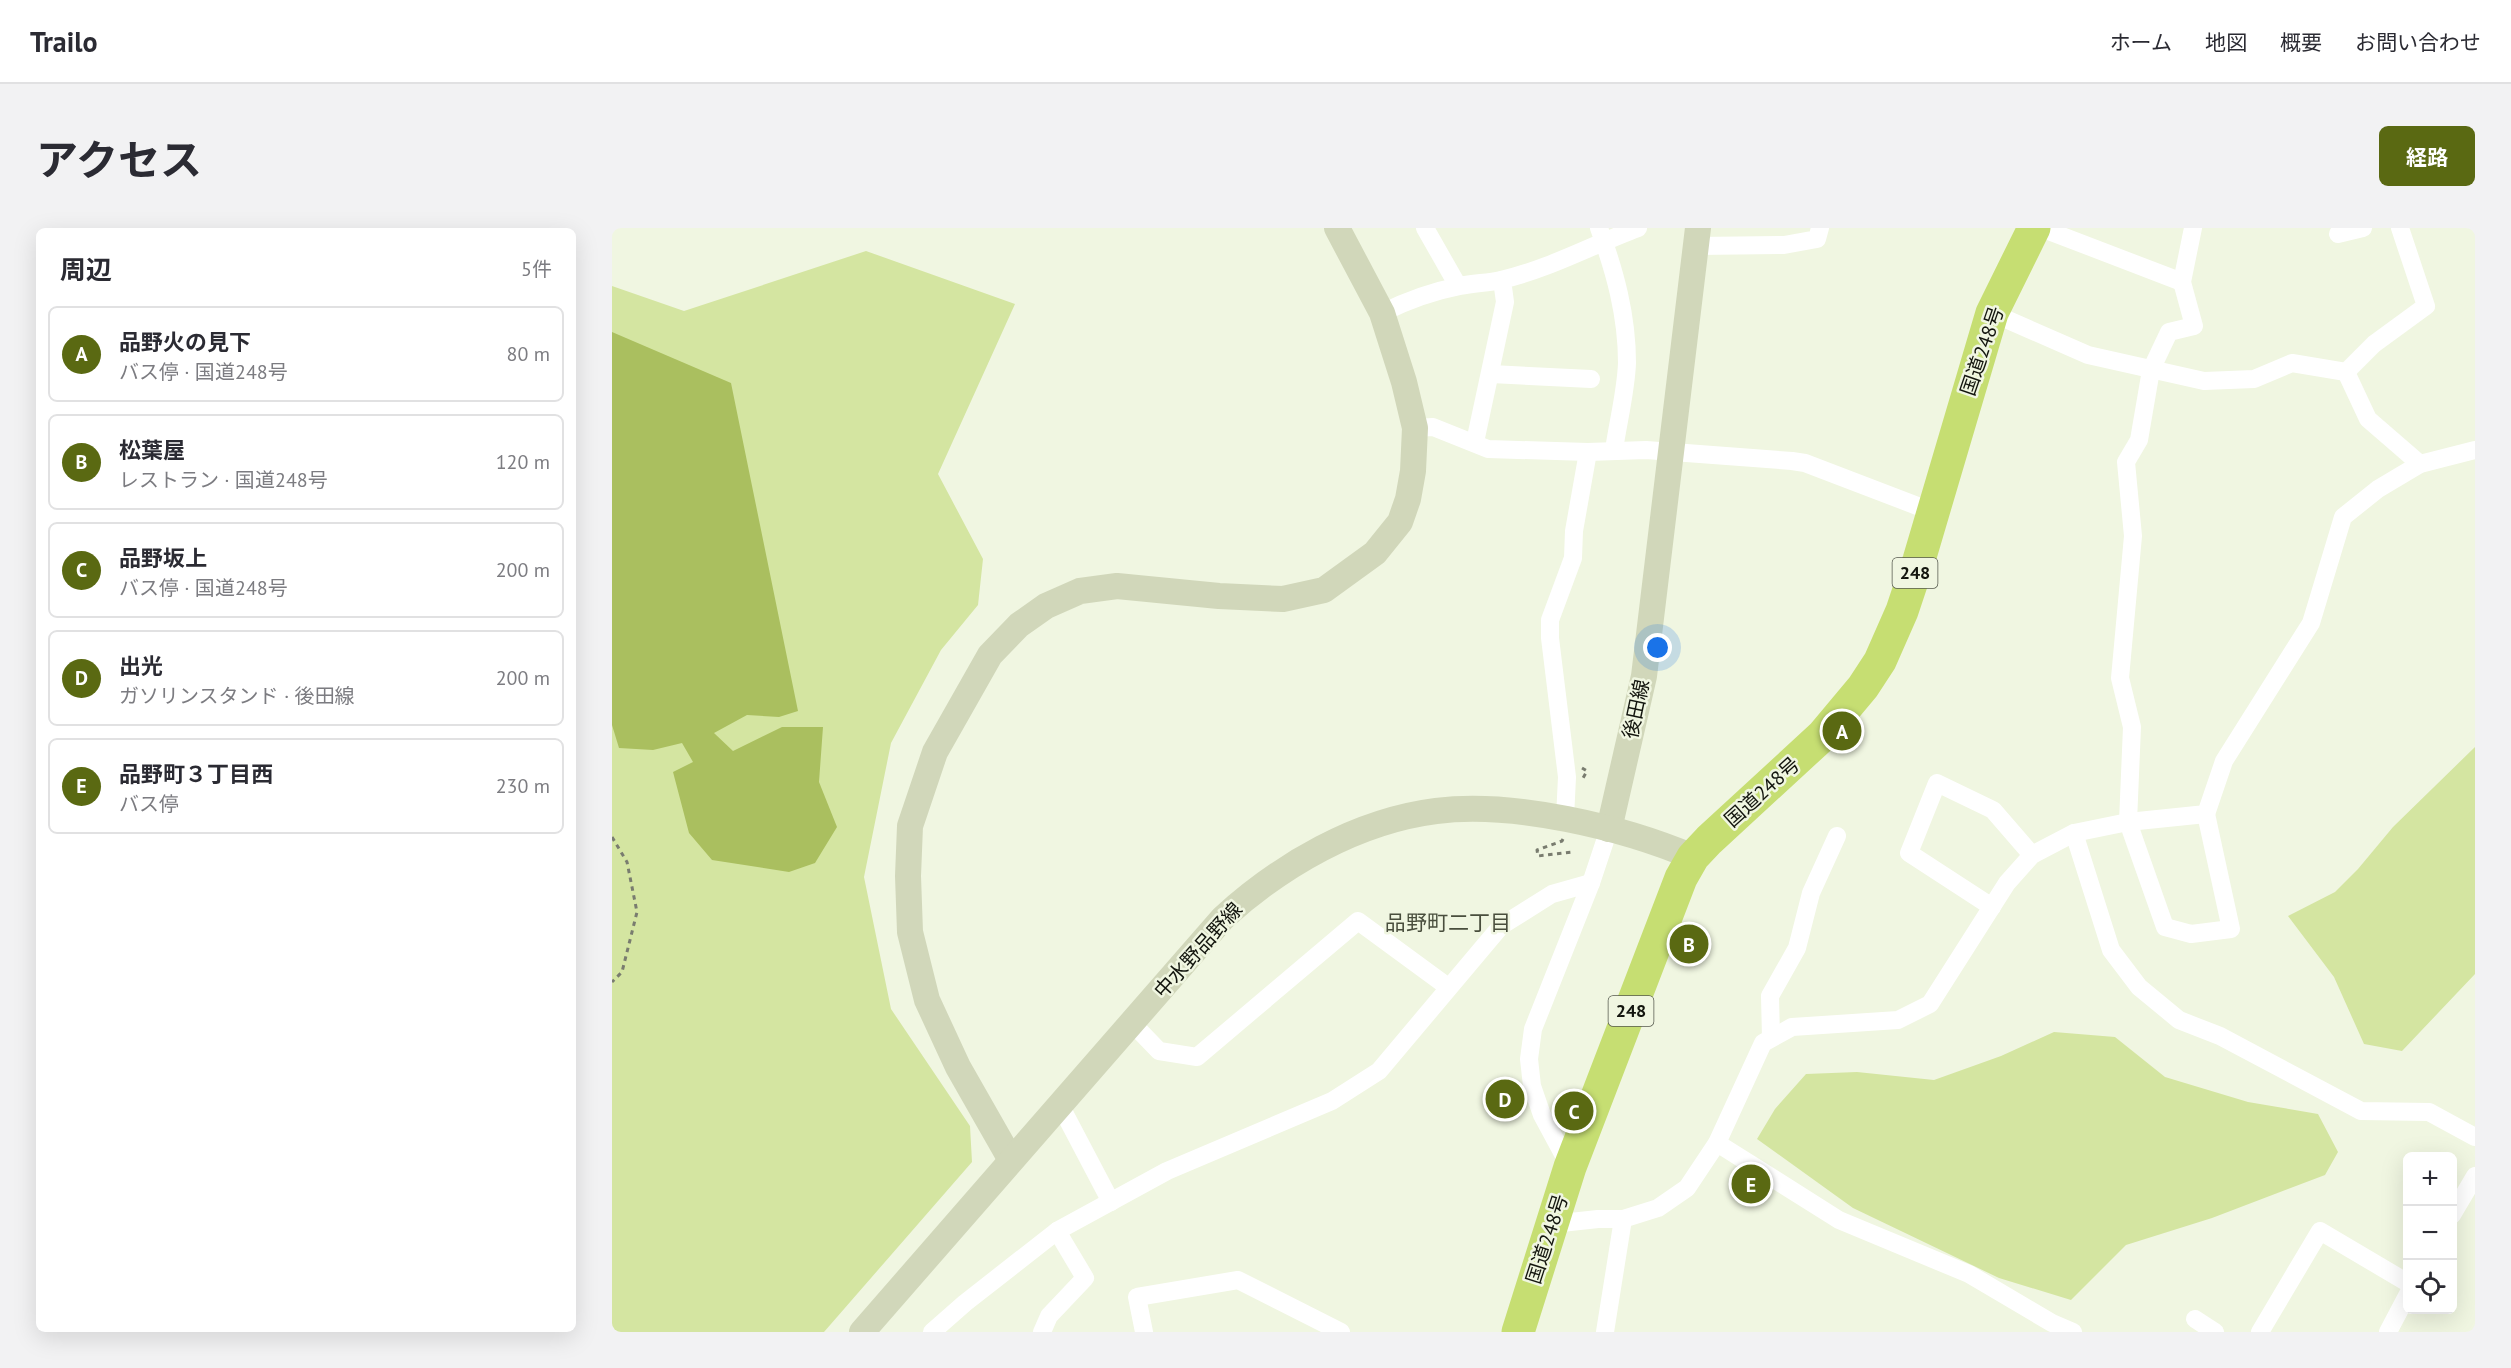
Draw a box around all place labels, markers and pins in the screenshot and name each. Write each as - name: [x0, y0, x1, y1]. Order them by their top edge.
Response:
- pin: A: [1822, 708, 1862, 754]
- pin: B: [1670, 922, 1708, 966]
- pin: D: [1486, 1076, 1524, 1122]
- pin: C: [1554, 1088, 1594, 1134]
- pin: E: [1732, 1162, 1770, 1206]

